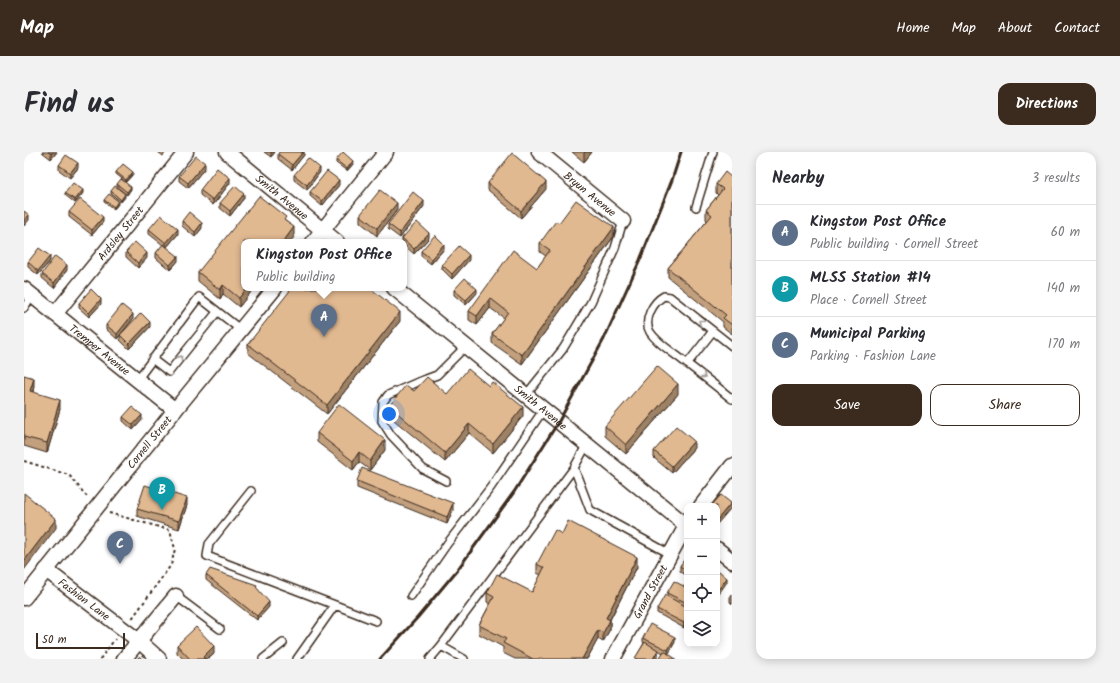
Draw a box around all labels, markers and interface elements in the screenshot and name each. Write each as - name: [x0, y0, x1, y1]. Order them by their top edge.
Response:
- text: Map: [20, 13, 54, 43]
- text: Home: [896, 17, 930, 39]
- text: Map: [952, 17, 976, 39]
- text: About: [998, 17, 1032, 39]
- text: Contact: [1054, 17, 1100, 39]
- text: Find us: [24, 82, 115, 127]
- button: Directions: [998, 83, 1096, 125]
- text: Nearby: [772, 165, 824, 192]
- street label: Bryun Avenue: [559, 167, 620, 222]
- text: 3 results: [1032, 168, 1080, 189]
- street label: Smith Avenue: [251, 170, 312, 225]
- street label: Ardsley Street: [94, 202, 149, 265]
- text: Kingston Post Office: [810, 210, 946, 234]
- text: A: [781, 222, 789, 243]
- text: 60 m: [1051, 222, 1080, 243]
- text: Public building · Cornell Street: [810, 234, 978, 255]
- popup: [241, 239, 407, 291]
- text: Kingston Post Office: [256, 243, 392, 267]
- text: MLSS Station #14: [810, 266, 931, 290]
- text: Public building: [256, 267, 335, 288]
- text: B: [781, 278, 789, 299]
- text: 140 m: [1047, 278, 1080, 299]
- text: Place · Cornell Street: [810, 290, 927, 311]
- pin: A: [311, 304, 337, 337]
- one-way arrow: [699, 319, 706, 326]
- street label: Tremper Avenue: [65, 320, 134, 381]
- text: Municipal Parking: [810, 322, 926, 346]
- text: C: [781, 334, 789, 355]
- text: 170 m: [1048, 334, 1080, 355]
- text: Parking · Fashion Lane: [810, 346, 936, 367]
- one-way arrow: [175, 356, 182, 363]
- one-way arrow: [699, 371, 706, 378]
- street label: Smith Avenue: [509, 381, 571, 435]
- button: Save: [772, 384, 922, 426]
- button: Share: [930, 384, 1080, 426]
- your location: [379, 404, 399, 424]
- street label: Cornell Street: [123, 412, 177, 473]
- pin: B: [149, 477, 175, 510]
- map controls: [684, 503, 720, 647]
- button: +: [684, 503, 720, 539]
- pin: C: [107, 531, 133, 564]
- button: −: [684, 539, 720, 575]
- street label: Grand Street: [629, 561, 673, 622]
- street label: Fashion Lane: [54, 574, 113, 626]
- button: locate: [684, 575, 720, 611]
- button: layers: [684, 611, 720, 647]
- scale bar: [36, 631, 125, 650]
- text: 50 m: [42, 631, 67, 649]

